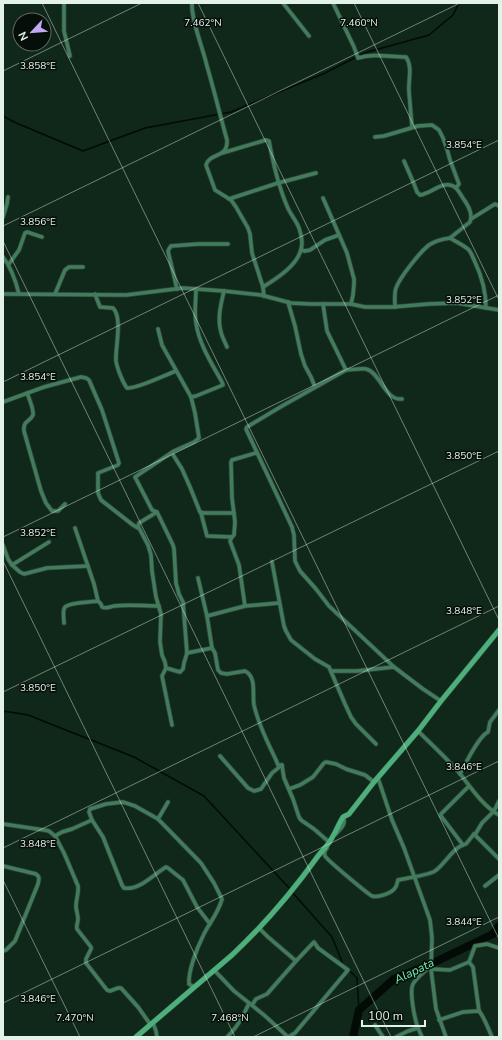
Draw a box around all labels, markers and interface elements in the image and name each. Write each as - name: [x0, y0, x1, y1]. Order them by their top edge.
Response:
- north arrow: [12, 12, 52, 52]
- text: 7.462°N: [184, 16, 222, 30]
- text: 7.460°N: [340, 16, 378, 30]
- text: N: [15, 29, 32, 43]
- text: 3.858°E: [20, 59, 56, 73]
- text: 3.854°E: [446, 138, 482, 152]
- text: 3.856°E: [20, 215, 56, 229]
- text: 3.852°E: [446, 293, 482, 307]
- text: 3.854°E: [20, 370, 56, 384]
- text: 3.850°E: [446, 449, 482, 463]
- text: 3.852°E: [20, 526, 56, 540]
- text: 3.848°E: [446, 604, 482, 618]
- text: 3.850°E: [20, 681, 56, 695]
- text: 3.846°E: [446, 760, 482, 774]
- text: 3.848°E: [20, 837, 56, 851]
- text: 3.844°E: [446, 915, 482, 929]
- water label: Alapata: [390, 954, 437, 988]
- text: 3.846°E: [20, 992, 56, 1006]
- scale bar: [362, 1002, 425, 1028]
- text: 100 m: [368, 1008, 403, 1024]
- text: 7.470°N: [56, 1011, 94, 1025]
- text: 7.468°N: [211, 1011, 249, 1025]

